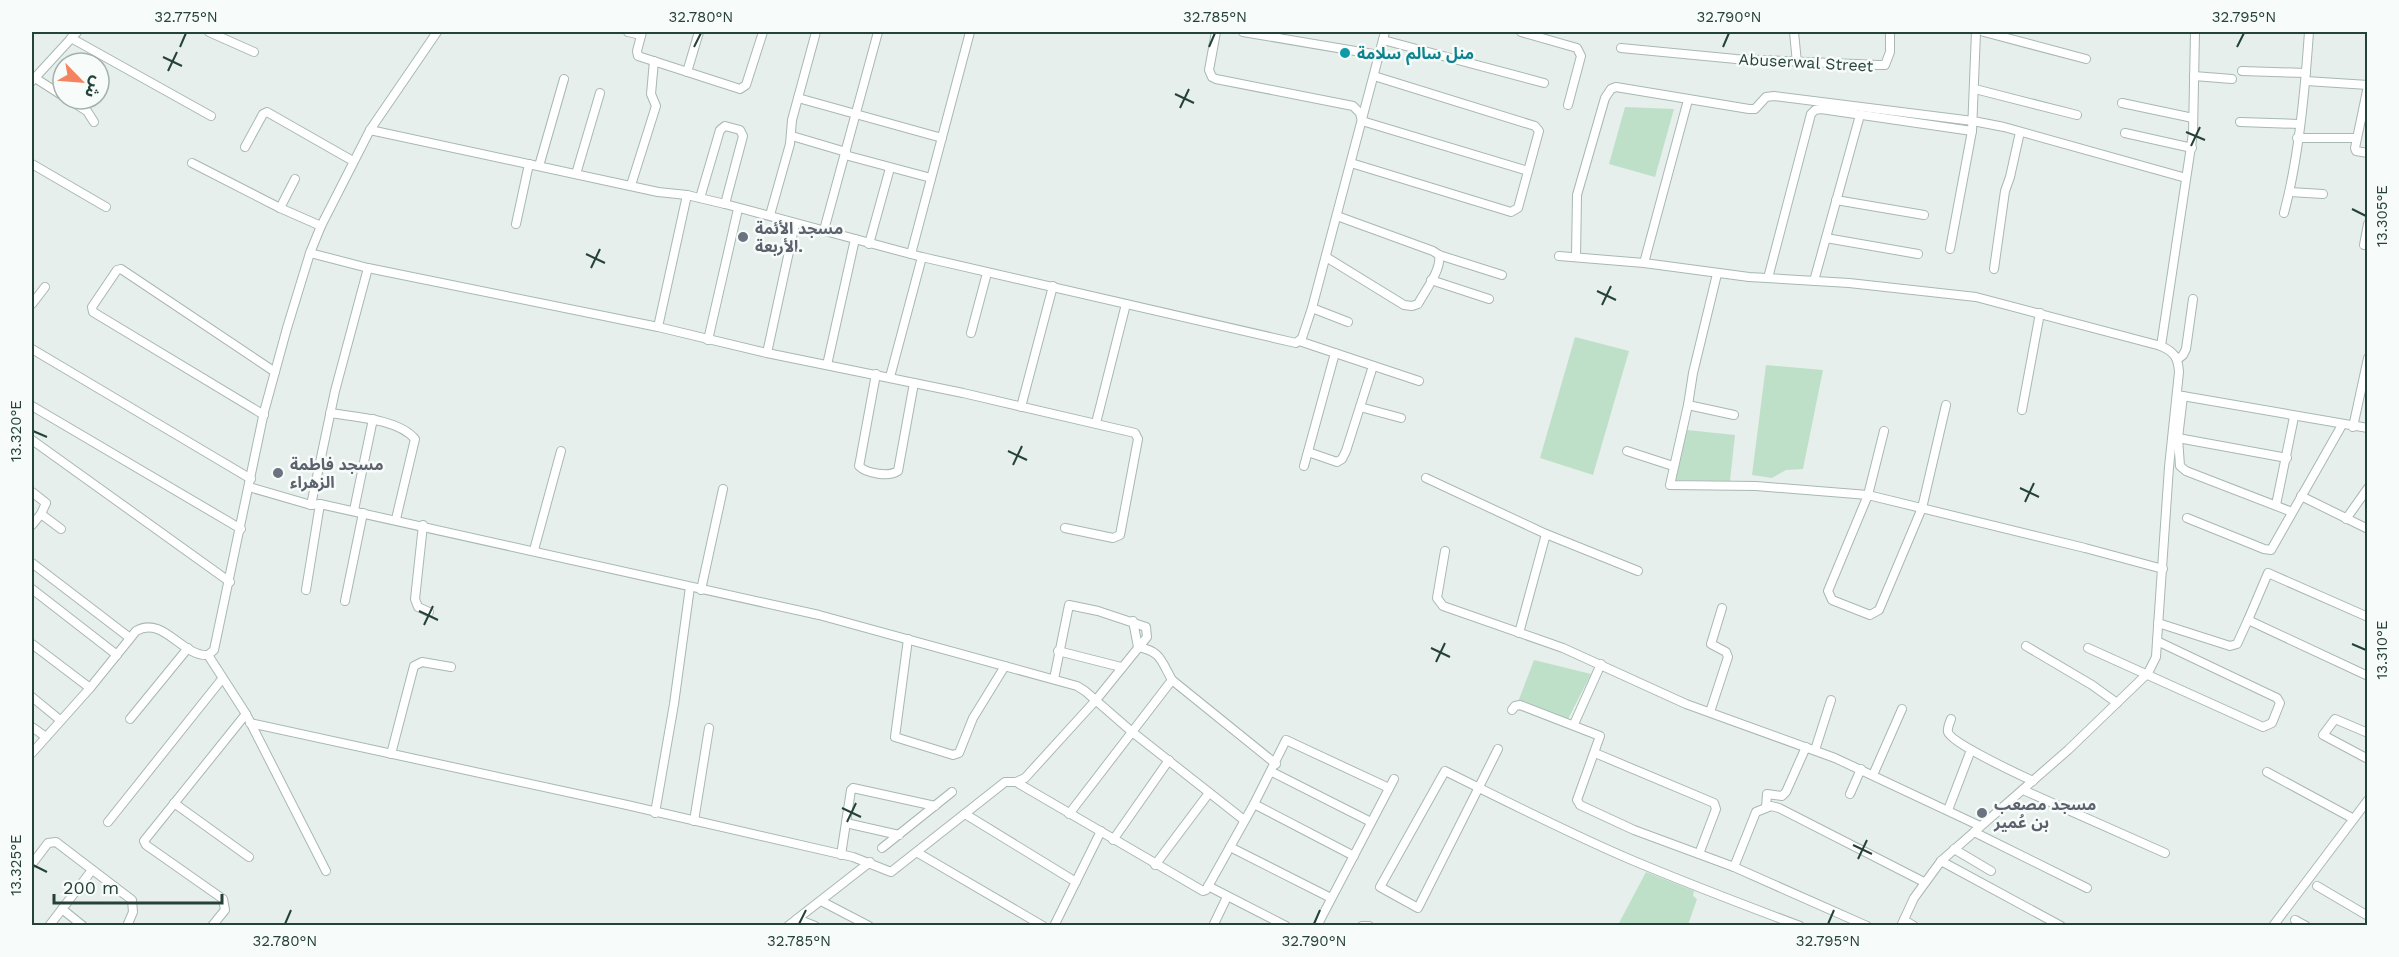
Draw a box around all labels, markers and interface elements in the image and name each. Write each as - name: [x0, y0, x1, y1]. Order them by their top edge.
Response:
- text: 32.775°N: [154, 8, 218, 26]
- text: 32.780°N: [669, 8, 733, 26]
- text: 32.785°N: [1183, 8, 1247, 26]
- text: 32.790°N: [1696, 8, 1762, 26]
- text: 32.795°N: [2212, 8, 2276, 26]
- place label: منل سالم سلامة: [1357, 44, 1474, 66]
- marker: منل سالم سلامة: [1338, 46, 1352, 60]
- street label: Abuserwal Street: [1738, 49, 1874, 76]
- north arrow: [51, 51, 111, 111]
- text: ش: [81, 73, 107, 101]
- text: 13.305°E: [2373, 185, 2391, 247]
- place label: مسجد الأئمة الأربعة.: [755, 219, 843, 256]
- marker: مسجد الأئمة الأربعة.: [736, 230, 750, 244]
- text: 13.320°E: [7, 400, 25, 462]
- place label: مسجد فاطمة الزهراء: [290, 455, 384, 492]
- marker: مسجد فاطمة الزهراء: [271, 466, 285, 480]
- text: 13.310°E: [2373, 621, 2391, 679]
- place label: مسجد مصعب بن عُمير: [1993, 795, 2096, 832]
- marker: مسجد مصعب بن عُمير: [1975, 806, 1989, 820]
- text: 13.325°E: [7, 834, 25, 896]
- scale bar: [54, 867, 222, 905]
- text: 200 m: [63, 877, 119, 898]
- text: 32.780°N: [253, 932, 317, 950]
- text: 32.785°N: [767, 932, 831, 950]
- text: 32.790°N: [1281, 932, 1347, 950]
- text: 32.795°N: [1796, 932, 1860, 950]

